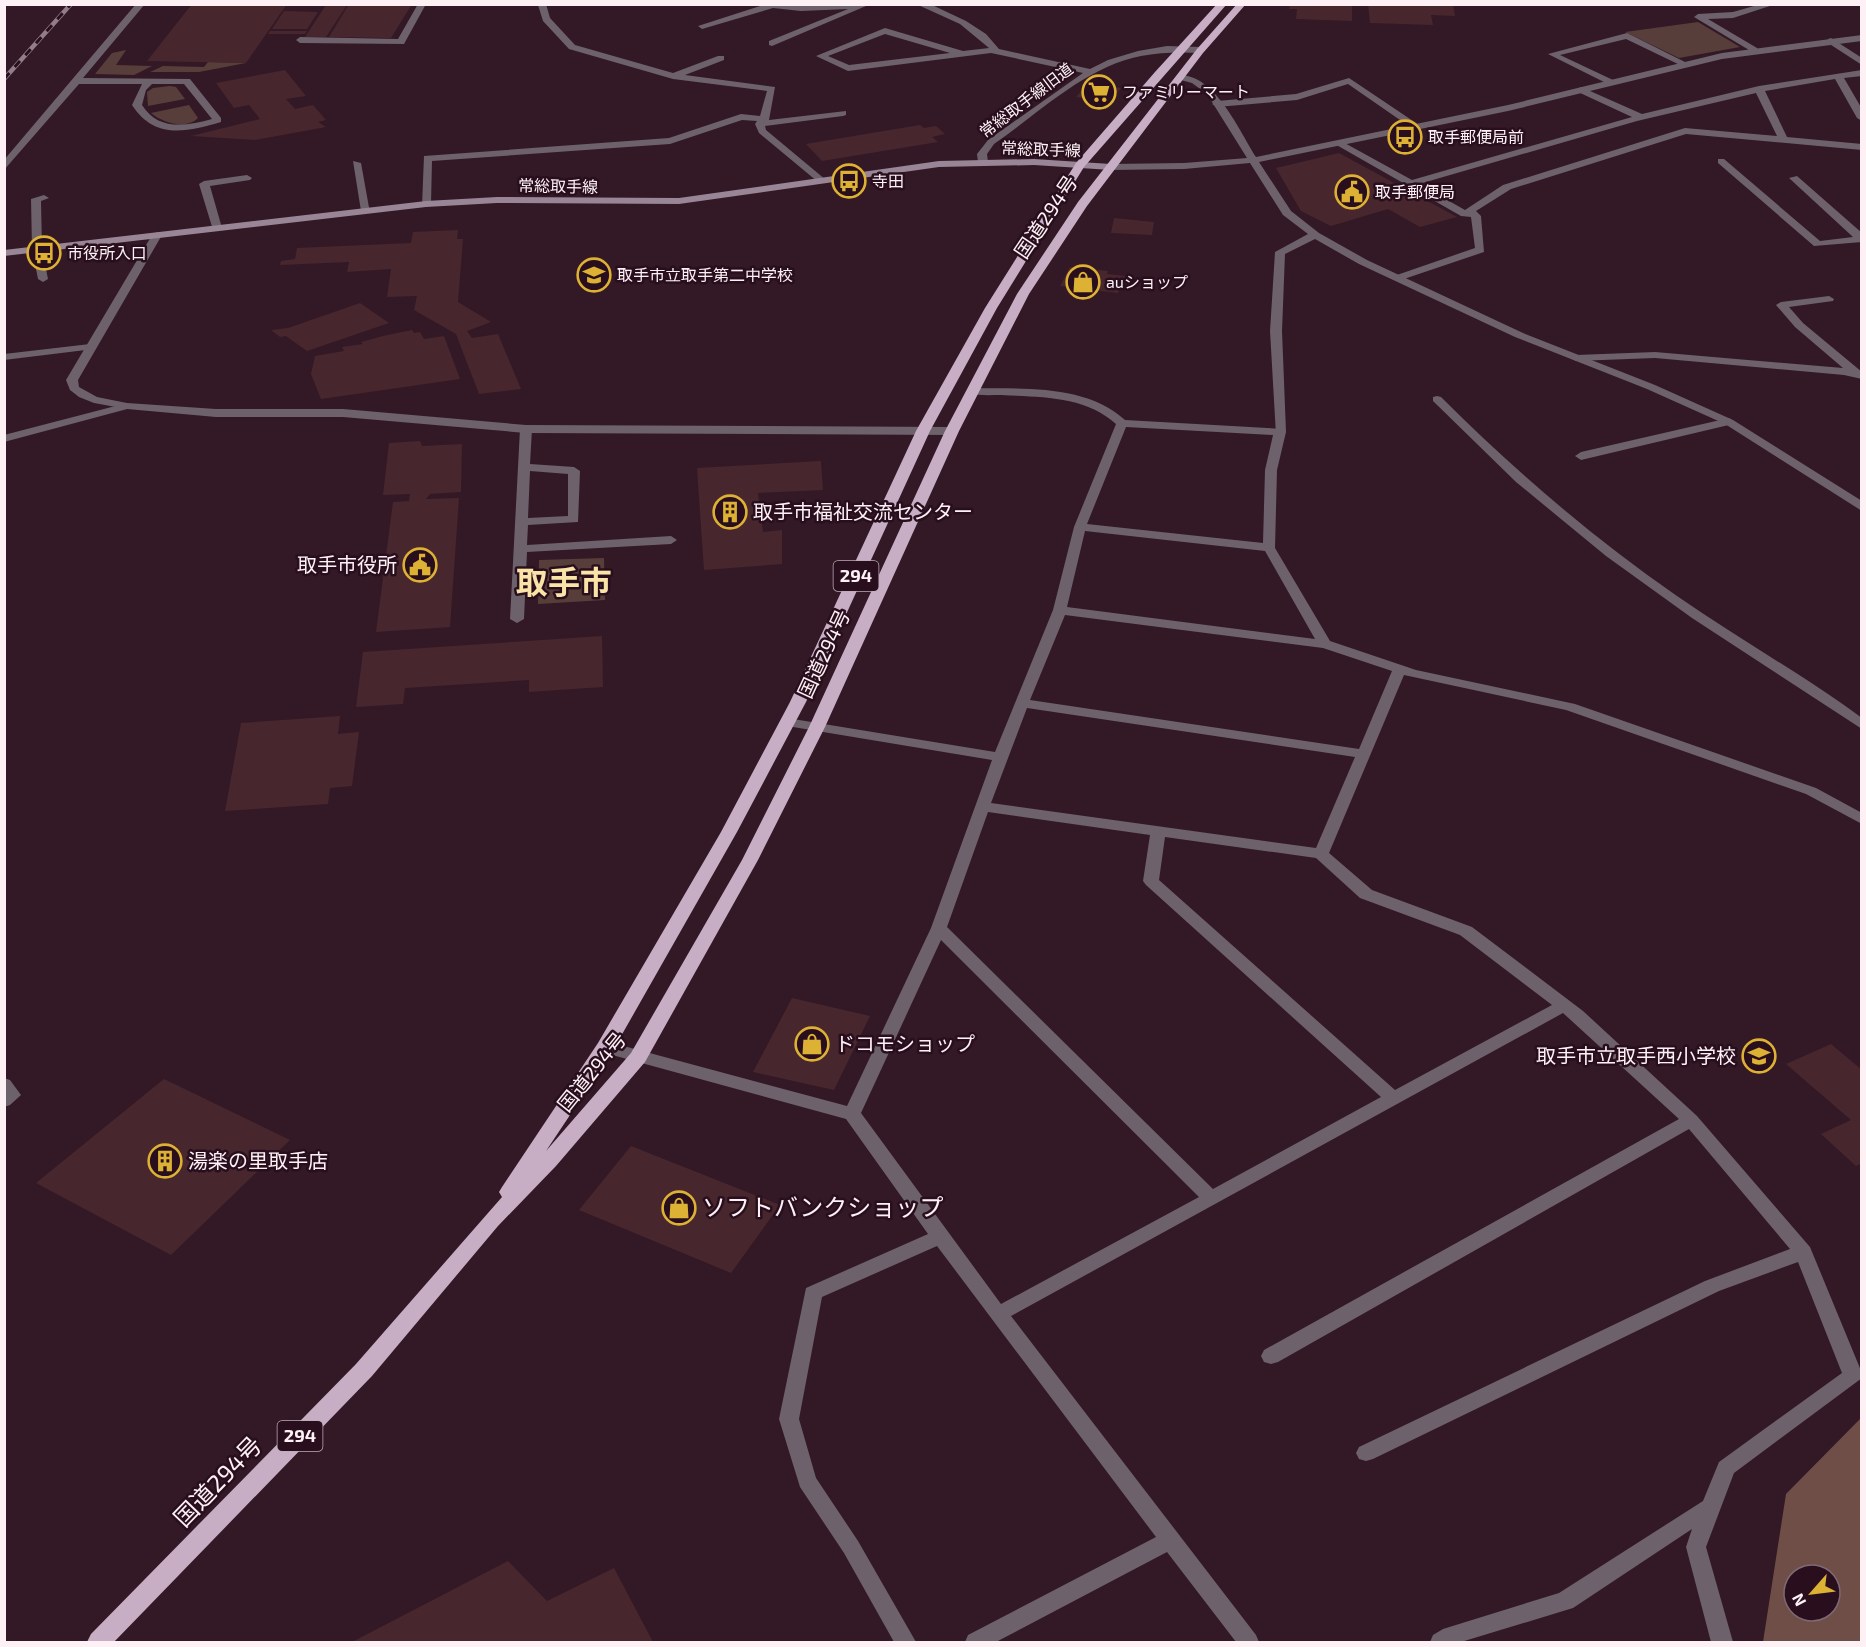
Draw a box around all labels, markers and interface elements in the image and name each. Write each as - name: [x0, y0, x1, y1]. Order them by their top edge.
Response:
- street label: 常総取手線旧道: [975, 58, 1076, 141]
- supermarket icon: ファミリーマート: [1081, 74, 1117, 110]
- place label: ファミリーマート: [1122, 82, 1250, 101]
- bus stop icon: 取手郵便局前: [1387, 119, 1423, 155]
- place label: 取手郵便局前: [1428, 127, 1524, 146]
- street label: 常総取手線: [1001, 138, 1081, 159]
- bus stop icon: 寺田: [831, 163, 867, 199]
- street label: 国道294号: [1009, 170, 1082, 263]
- place label: 寺田: [872, 171, 904, 190]
- public building icon: 取手郵便局: [1334, 174, 1370, 210]
- street label: 常総取手線: [518, 175, 598, 196]
- place label: 取手郵便局: [1375, 182, 1455, 201]
- bus stop icon: 市役所入口: [26, 235, 62, 271]
- place label: 市役所入口: [67, 243, 147, 262]
- school or university icon: 取手市立取手第二中学校: [576, 257, 612, 293]
- shop icon: auショップ: [1065, 264, 1101, 300]
- place label: 取手市立取手第二中学校: [617, 265, 793, 284]
- place label: auショップ: [1106, 272, 1188, 291]
- building icon: 取手市福祉交流センター: [712, 494, 748, 530]
- place label: 取手市福祉交流センター: [753, 499, 973, 523]
- public building icon: 取手市役所: [402, 547, 438, 583]
- place label: 取手市役所: [297, 552, 397, 576]
- road number: 294: [834, 561, 878, 591]
- district label: 取手市: [516, 562, 612, 600]
- street label: 国道294号: [792, 605, 854, 702]
- shop icon: ドコモショップ: [794, 1026, 830, 1062]
- street label: 国道294号: [552, 1027, 630, 1116]
- place label: ドコモショップ: [835, 1031, 975, 1055]
- school or university icon: 取手市立取手西小学校: [1741, 1038, 1777, 1074]
- place label: 取手市立取手西小学校: [1536, 1043, 1736, 1067]
- building icon: 湯楽の里取手店: [147, 1143, 183, 1179]
- place label: 湯楽の里取手店: [188, 1148, 328, 1172]
- shop icon: ソフトバンクショップ: [661, 1190, 697, 1226]
- place label: ソフトバンクショップ: [702, 1192, 943, 1221]
- road number: 294: [278, 1421, 322, 1451]
- street label: 国道294号: [167, 1430, 267, 1532]
- north arrow: [1782, 1563, 1842, 1623]
- text: N: [1787, 1591, 1809, 1610]

